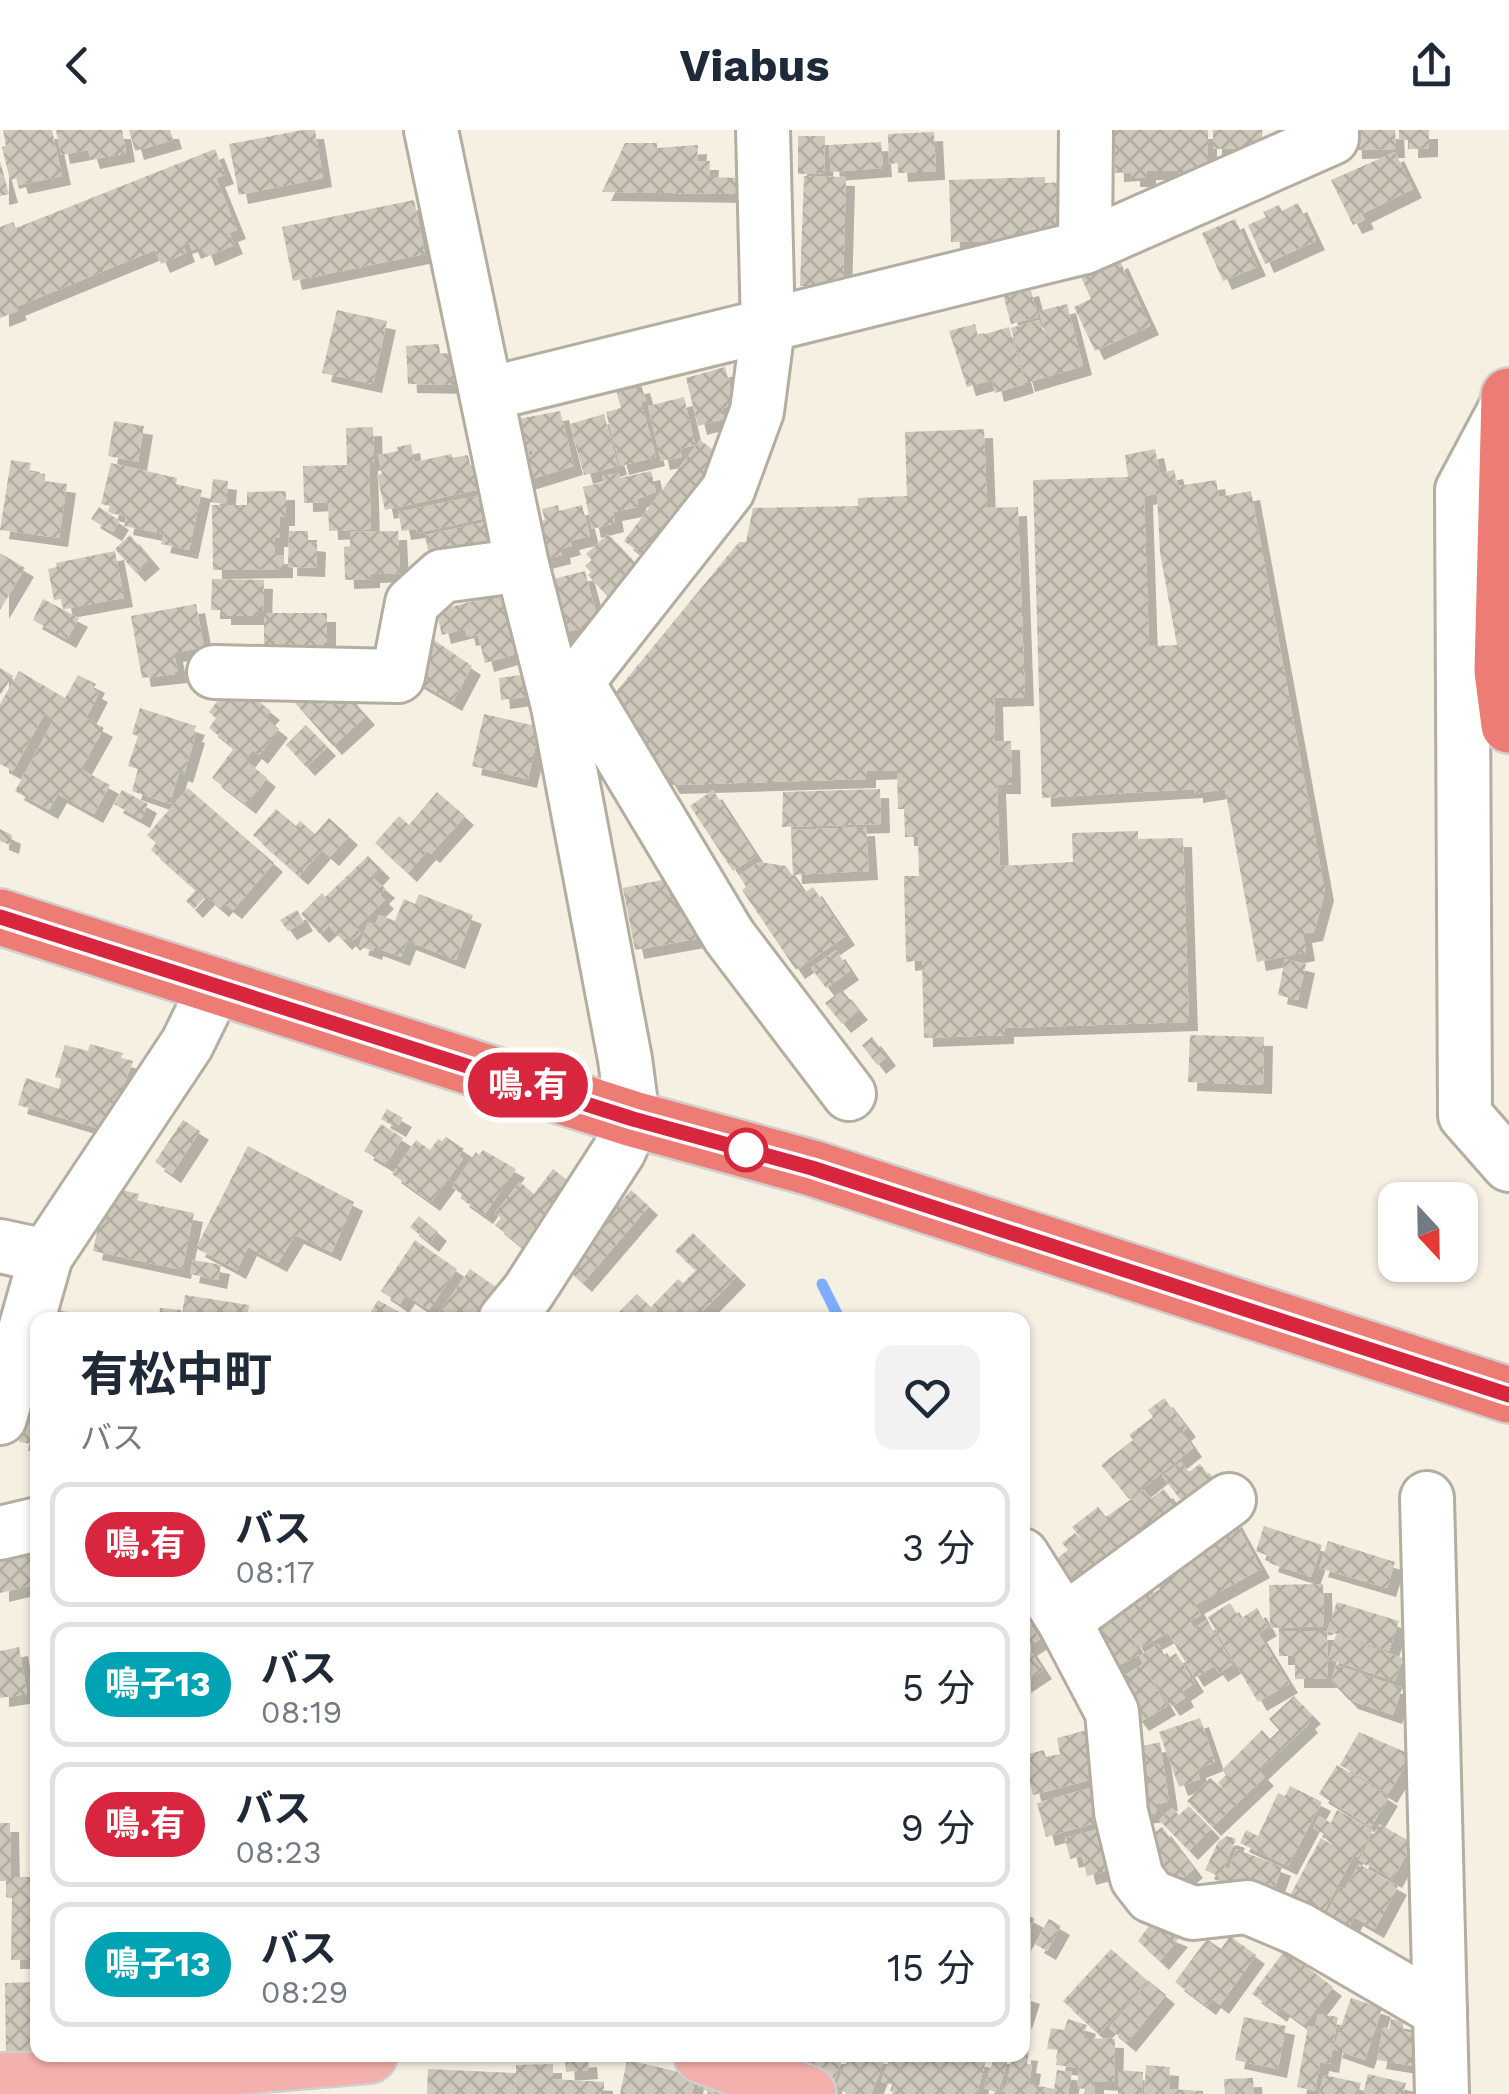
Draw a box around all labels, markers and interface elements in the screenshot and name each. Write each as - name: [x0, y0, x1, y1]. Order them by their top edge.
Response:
- icon: back: [50, 38, 105, 93]
- icon: share: [1404, 38, 1459, 93]
- text: Viabus: [680, 39, 829, 92]
- line badge: 鳴.有: [470, 1052, 586, 1118]
- text: 鳴.有: [488, 1064, 568, 1106]
- unlabelled marker: [725, 1129, 767, 1171]
- north arrow: [1378, 1182, 1478, 1282]
- map controls: [1378, 1182, 1478, 1282]
- button: heart: [875, 1345, 980, 1450]
- text: 有松中町: [80, 1346, 272, 1403]
- text: バス: [80, 1419, 144, 1457]
- text: バス: [235, 1507, 311, 1551]
- text: 鳴.有: [105, 1523, 185, 1565]
- text: 3 分: [902, 1526, 975, 1570]
- text: 08:17: [235, 1553, 315, 1591]
- text: バス: [261, 1647, 337, 1691]
- text: 鳴子13: [105, 1663, 211, 1705]
- text: 5 分: [902, 1666, 975, 1710]
- text: 08:19: [261, 1693, 342, 1731]
- text: バス: [235, 1787, 311, 1831]
- text: 鳴.有: [105, 1803, 185, 1845]
- text: 9 分: [901, 1806, 975, 1850]
- text: 08:23: [235, 1833, 322, 1871]
- text: バス: [261, 1927, 337, 1971]
- text: 鳴子13: [105, 1943, 211, 1985]
- text: 15 分: [887, 1946, 975, 1990]
- text: 08:29: [261, 1973, 348, 2011]

